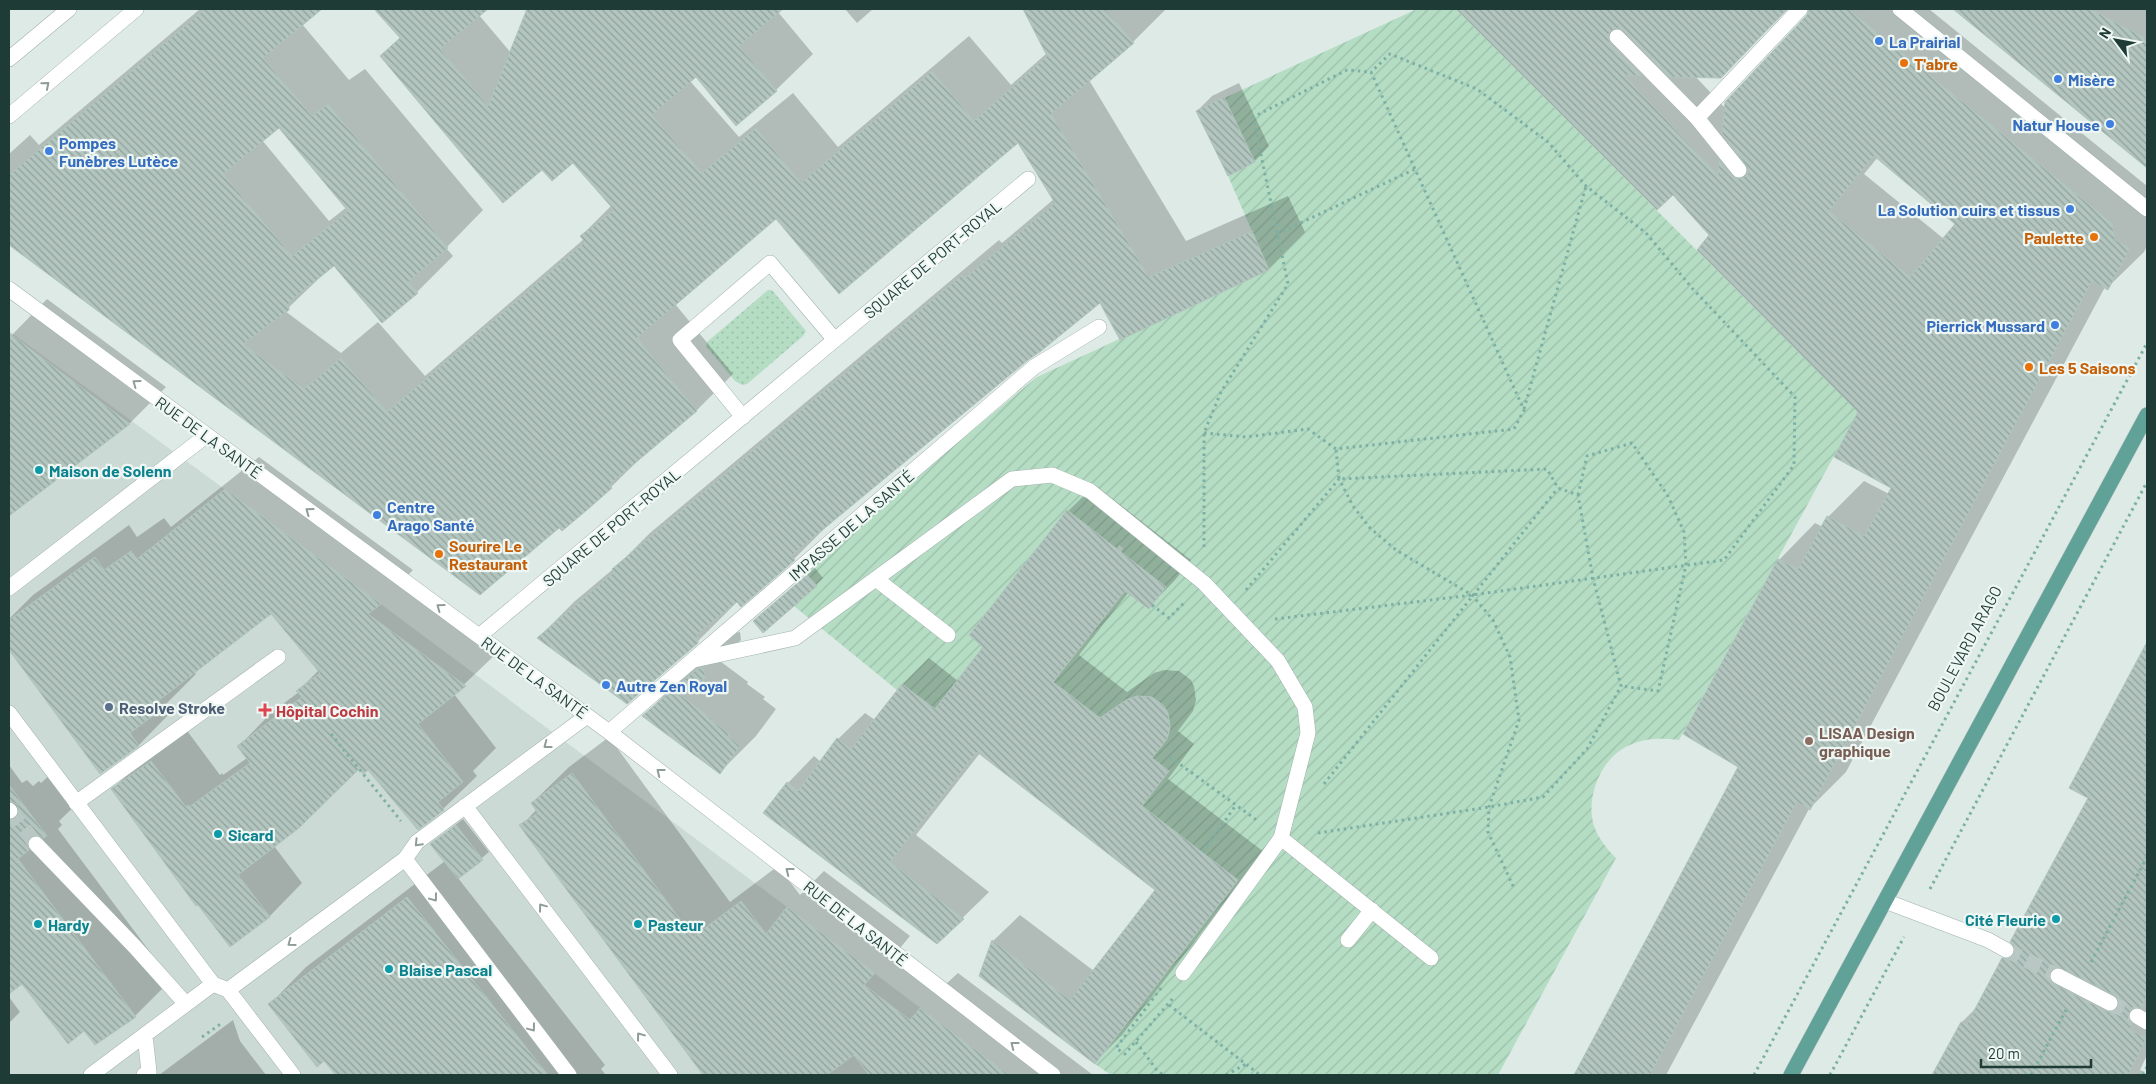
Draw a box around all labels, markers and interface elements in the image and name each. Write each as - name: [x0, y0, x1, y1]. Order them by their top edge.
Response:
- north arrow: [2091, 15, 2141, 65]
- text: N: [2095, 24, 2114, 41]
- place label: La Prairial: [1889, 32, 1961, 51]
- marker: La Prairial: [1873, 35, 1885, 47]
- place label: T'abre: [1914, 54, 1958, 73]
- marker: T'abre: [1898, 57, 1910, 69]
- place label: Misère: [2068, 70, 2115, 89]
- marker: Misère: [2052, 73, 2064, 85]
- one-way arrow: [40, 82, 49, 90]
- place label: Natur House: [2013, 115, 2100, 134]
- marker: Natur House: [2104, 118, 2116, 130]
- place label: Pompes Funèbres Lutèce: [59, 133, 178, 170]
- marker: Pompes Funèbres Lutèce: [43, 145, 55, 157]
- street label: SQUARE DE PORT-ROYAL: [859, 196, 1005, 322]
- place label: La Solution cuirs et tissus: [1878, 200, 2060, 219]
- marker: La Solution cuirs et tissus: [2064, 203, 2076, 215]
- place label: Paulette: [2024, 228, 2084, 247]
- marker: Paulette: [2088, 231, 2100, 243]
- place label: Pierrick Mussard: [1926, 316, 2045, 335]
- marker: Pierrick Mussard: [2049, 319, 2061, 331]
- place label: Les 5 Saisons: [2039, 358, 2136, 377]
- marker: Les 5 Saisons: [2023, 361, 2035, 373]
- one-way arrow: [132, 380, 142, 389]
- street label: RUE DE LA SANTÉ: [152, 392, 266, 482]
- place label: Maison de Solenn: [49, 461, 171, 480]
- marker: Maison de Solenn: [33, 464, 45, 476]
- street label: SQUARE DE PORT-ROYAL: [538, 464, 684, 590]
- street label: IMPASSE DE LA SANTÉ: [785, 466, 917, 584]
- place label: Centre Arago Santé: [387, 497, 475, 534]
- one-way arrow: [306, 508, 315, 516]
- marker: Centre Arago Santé: [371, 509, 383, 521]
- place label: Sourire Le Restaurant: [449, 536, 528, 573]
- marker: Sourire Le Restaurant: [433, 548, 445, 560]
- street label: BOULEVARD ARAGO: [1923, 582, 2005, 714]
- one-way arrow: [436, 604, 446, 613]
- street label: RUE DE LA SANTÉ: [478, 632, 592, 722]
- place label: Autre Zen Royal: [616, 676, 727, 695]
- marker: Autre Zen Royal: [600, 679, 612, 691]
- place label: Resolve Stroke: [119, 698, 225, 717]
- marker: Resolve Stroke: [103, 701, 115, 713]
- place label: Hôpital Cochin: [276, 701, 378, 720]
- marker: Hôpital Cochin: [258, 703, 272, 717]
- place label: LISAA Design graphique: [1819, 723, 1915, 760]
- marker: LISAA Design graphique: [1803, 735, 1815, 747]
- one-way arrow: [543, 739, 553, 748]
- one-way arrow: [657, 769, 666, 777]
- place label: Sicard: [228, 825, 274, 844]
- marker: Sicard: [212, 828, 224, 840]
- one-way arrow: [415, 837, 424, 846]
- one-way arrow: [786, 869, 795, 877]
- street label: RUE DE LA SANTÉ: [800, 876, 912, 970]
- one-way arrow: [428, 892, 437, 902]
- one-way arrow: [539, 904, 547, 913]
- place label: Cité Fleurie: [1965, 910, 2046, 929]
- marker: Cité Fleurie: [2050, 913, 2062, 925]
- place label: Hardy: [48, 915, 90, 934]
- place label: Pasteur: [648, 915, 703, 934]
- marker: Hardy: [32, 918, 44, 930]
- marker: Pasteur: [632, 918, 644, 930]
- one-way arrow: [287, 937, 297, 946]
- place label: Blaise Pascal: [399, 960, 492, 979]
- marker: Blaise Pascal: [383, 963, 395, 975]
- one-way arrow: [527, 1022, 535, 1031]
- one-way arrow: [637, 1033, 646, 1042]
- scale bar: [1981, 1036, 2091, 1068]
- one-way arrow: [1011, 1043, 1020, 1051]
- text: 20 m: [1988, 1044, 2020, 1062]

